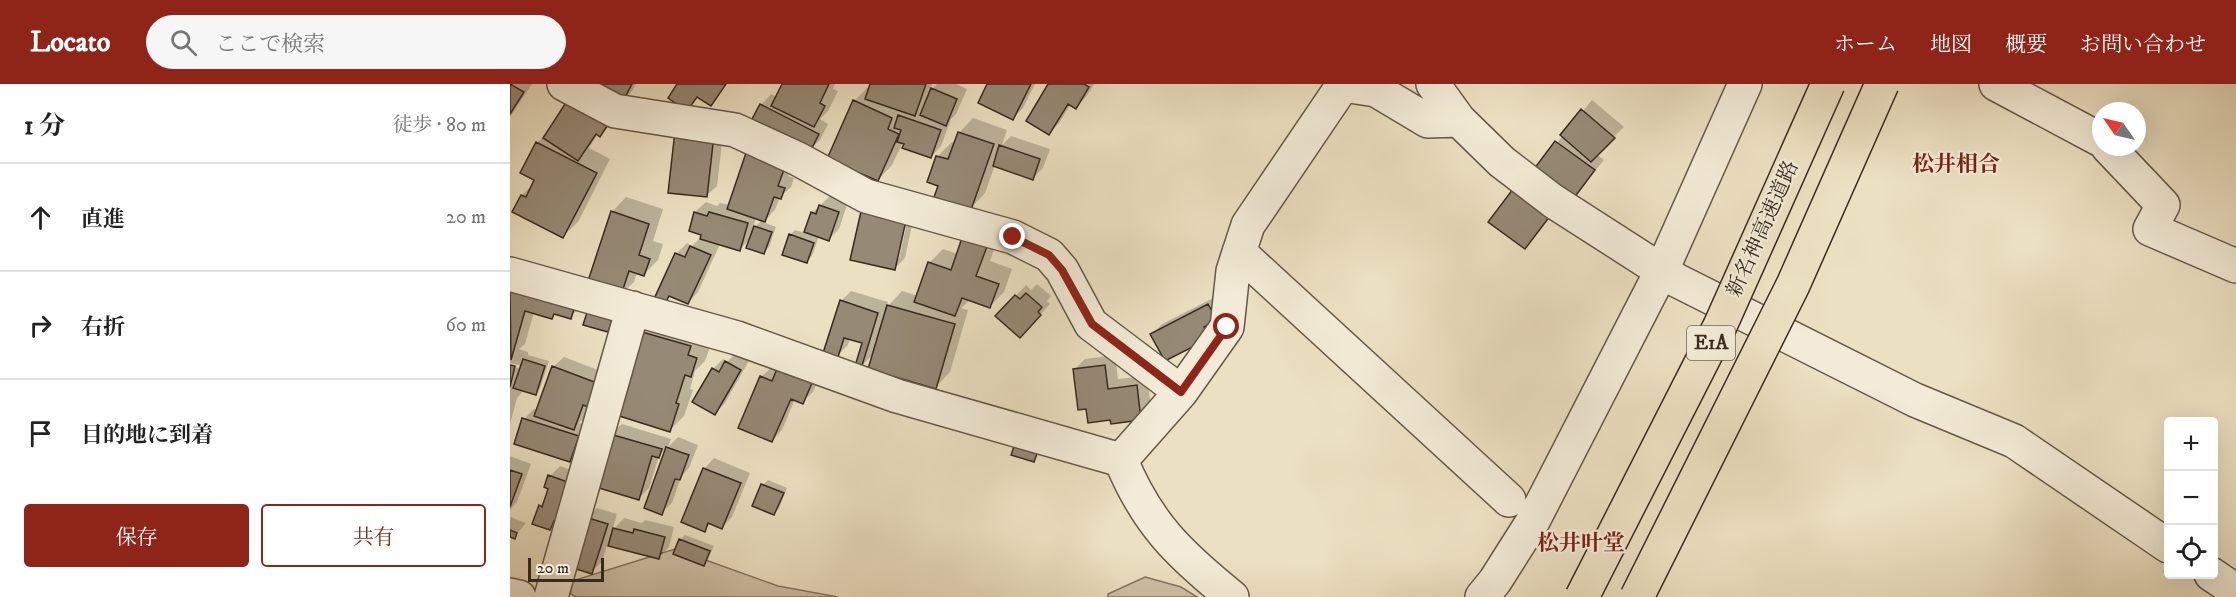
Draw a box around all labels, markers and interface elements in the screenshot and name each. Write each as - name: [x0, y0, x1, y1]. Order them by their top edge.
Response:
- search box: [146, 15, 566, 69]
- text: Locato: [30, 25, 110, 60]
- icon: search: [167, 26, 200, 59]
- text: ここで検索: [215, 31, 325, 58]
- text: ホーム: [1834, 32, 1897, 58]
- text: 地図: [1930, 32, 1972, 58]
- text: 概要: [2005, 32, 2047, 58]
- text: お問い合わせ: [2080, 32, 2206, 58]
- north arrow: [2092, 102, 2146, 156]
- text: 1 分: [24, 110, 65, 143]
- text: 徒歩 · 80 m: [393, 113, 486, 138]
- district label: 松井相合: [1912, 151, 2000, 178]
- street label: 新名神高速道路: [1721, 157, 1805, 301]
- icon: ahead: [24, 201, 57, 234]
- text: 20 m: [446, 205, 486, 230]
- text: 直進: [81, 206, 125, 233]
- route end: [999, 223, 1025, 249]
- icon: right: [24, 309, 57, 342]
- text: 60 m: [446, 313, 486, 338]
- route start: [1213, 313, 1239, 339]
- text: 右折: [81, 314, 125, 341]
- road number: E1A: [1687, 326, 1735, 360]
- icon: arrive: [24, 417, 57, 450]
- map controls: [2164, 417, 2218, 579]
- button: +: [2164, 417, 2218, 471]
- text: 目的地に到着: [81, 422, 213, 449]
- button: −: [2164, 471, 2218, 525]
- button: 保存: [24, 504, 249, 567]
- button: 共有: [261, 504, 486, 567]
- button: locate: [2164, 525, 2218, 579]
- district label: 松井叶堂: [1537, 530, 1625, 557]
- scale bar: [528, 555, 604, 582]
- text: 20 m: [537, 558, 569, 578]

